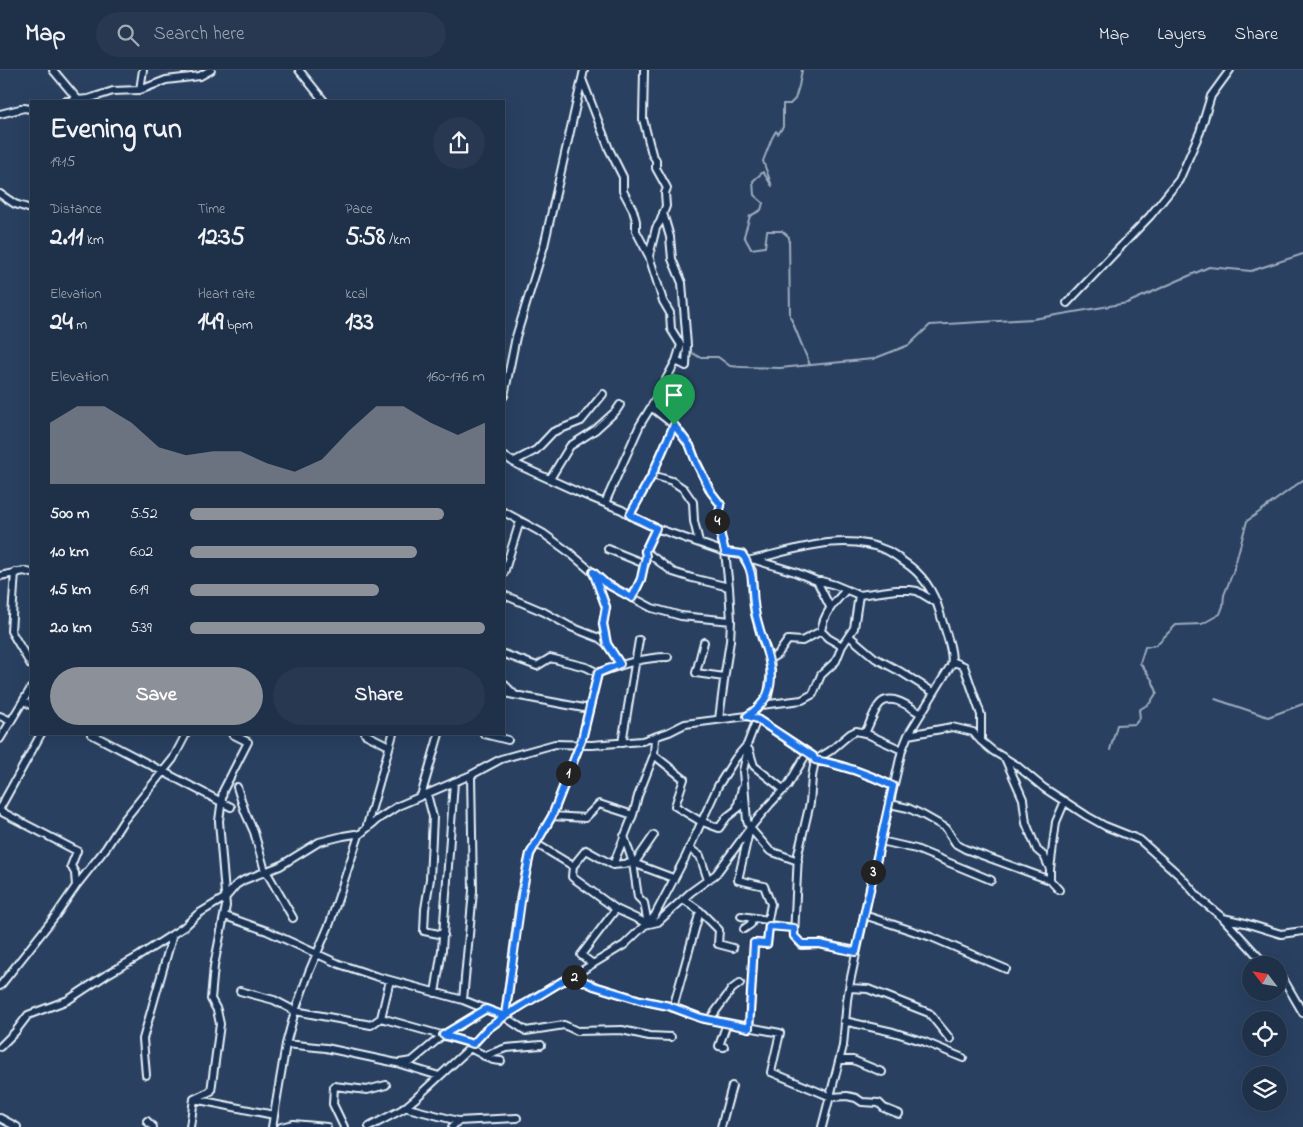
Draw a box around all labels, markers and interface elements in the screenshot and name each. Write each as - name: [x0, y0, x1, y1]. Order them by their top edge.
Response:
- search box: [96, 12, 446, 57]
- text: Map: [25, 17, 66, 52]
- icon: search: [114, 21, 142, 49]
- text: Search here: [154, 21, 245, 48]
- text: Map: [1099, 22, 1129, 48]
- text: Layers: [1157, 22, 1207, 48]
- text: Share: [1235, 22, 1278, 48]
- text: Evening run: [50, 110, 182, 151]
- button: share: [433, 117, 485, 169]
- text: 19:15: [50, 150, 76, 174]
- text: Distance: [50, 199, 102, 220]
- text: Time: [198, 199, 225, 220]
- text: Pace: [345, 199, 373, 220]
- text: 2.11: [50, 220, 83, 256]
- text: 12:35: [198, 220, 245, 256]
- text: 5:58: [345, 220, 385, 256]
- text: km: [83, 230, 104, 251]
- text: /km: [385, 230, 410, 251]
- text: Elevation: [50, 284, 101, 305]
- text: Heart rate: [198, 284, 255, 305]
- text: kcal: [345, 284, 368, 305]
- text: 24: [50, 305, 73, 341]
- text: 149: [198, 305, 223, 341]
- text: 133: [345, 305, 374, 341]
- text: m: [73, 315, 87, 336]
- text: bpm: [223, 315, 253, 336]
- text: Elevation: [50, 365, 109, 389]
- text: 160–176 m: [426, 365, 485, 389]
- pin: [653, 374, 695, 425]
- icon: arrive: [660, 381, 688, 409]
- text: 500 m: [50, 502, 89, 526]
- text: 5:52: [130, 502, 158, 526]
- pin: 4: [704, 508, 730, 534]
- text: 4: [715, 511, 720, 532]
- text: 1.0 km: [50, 540, 89, 564]
- text: 6:02: [130, 540, 153, 564]
- text: 1.5 km: [50, 578, 91, 602]
- text: 6:19: [130, 578, 148, 602]
- text: 2.0 km: [50, 616, 92, 640]
- text: 5:39: [130, 616, 152, 640]
- button: Save: [50, 667, 263, 725]
- button: Share: [273, 667, 485, 725]
- pin: 1: [556, 760, 580, 786]
- text: 1: [566, 763, 571, 784]
- pin: 3: [860, 860, 886, 884]
- text: 3: [871, 862, 876, 883]
- north arrow: [1242, 956, 1288, 1001]
- map controls: [1242, 956, 1287, 1111]
- pin: 2: [562, 964, 586, 990]
- text: 2: [571, 967, 578, 988]
- button: locate: [1242, 1011, 1287, 1056]
- button: layers: [1242, 1066, 1287, 1111]

